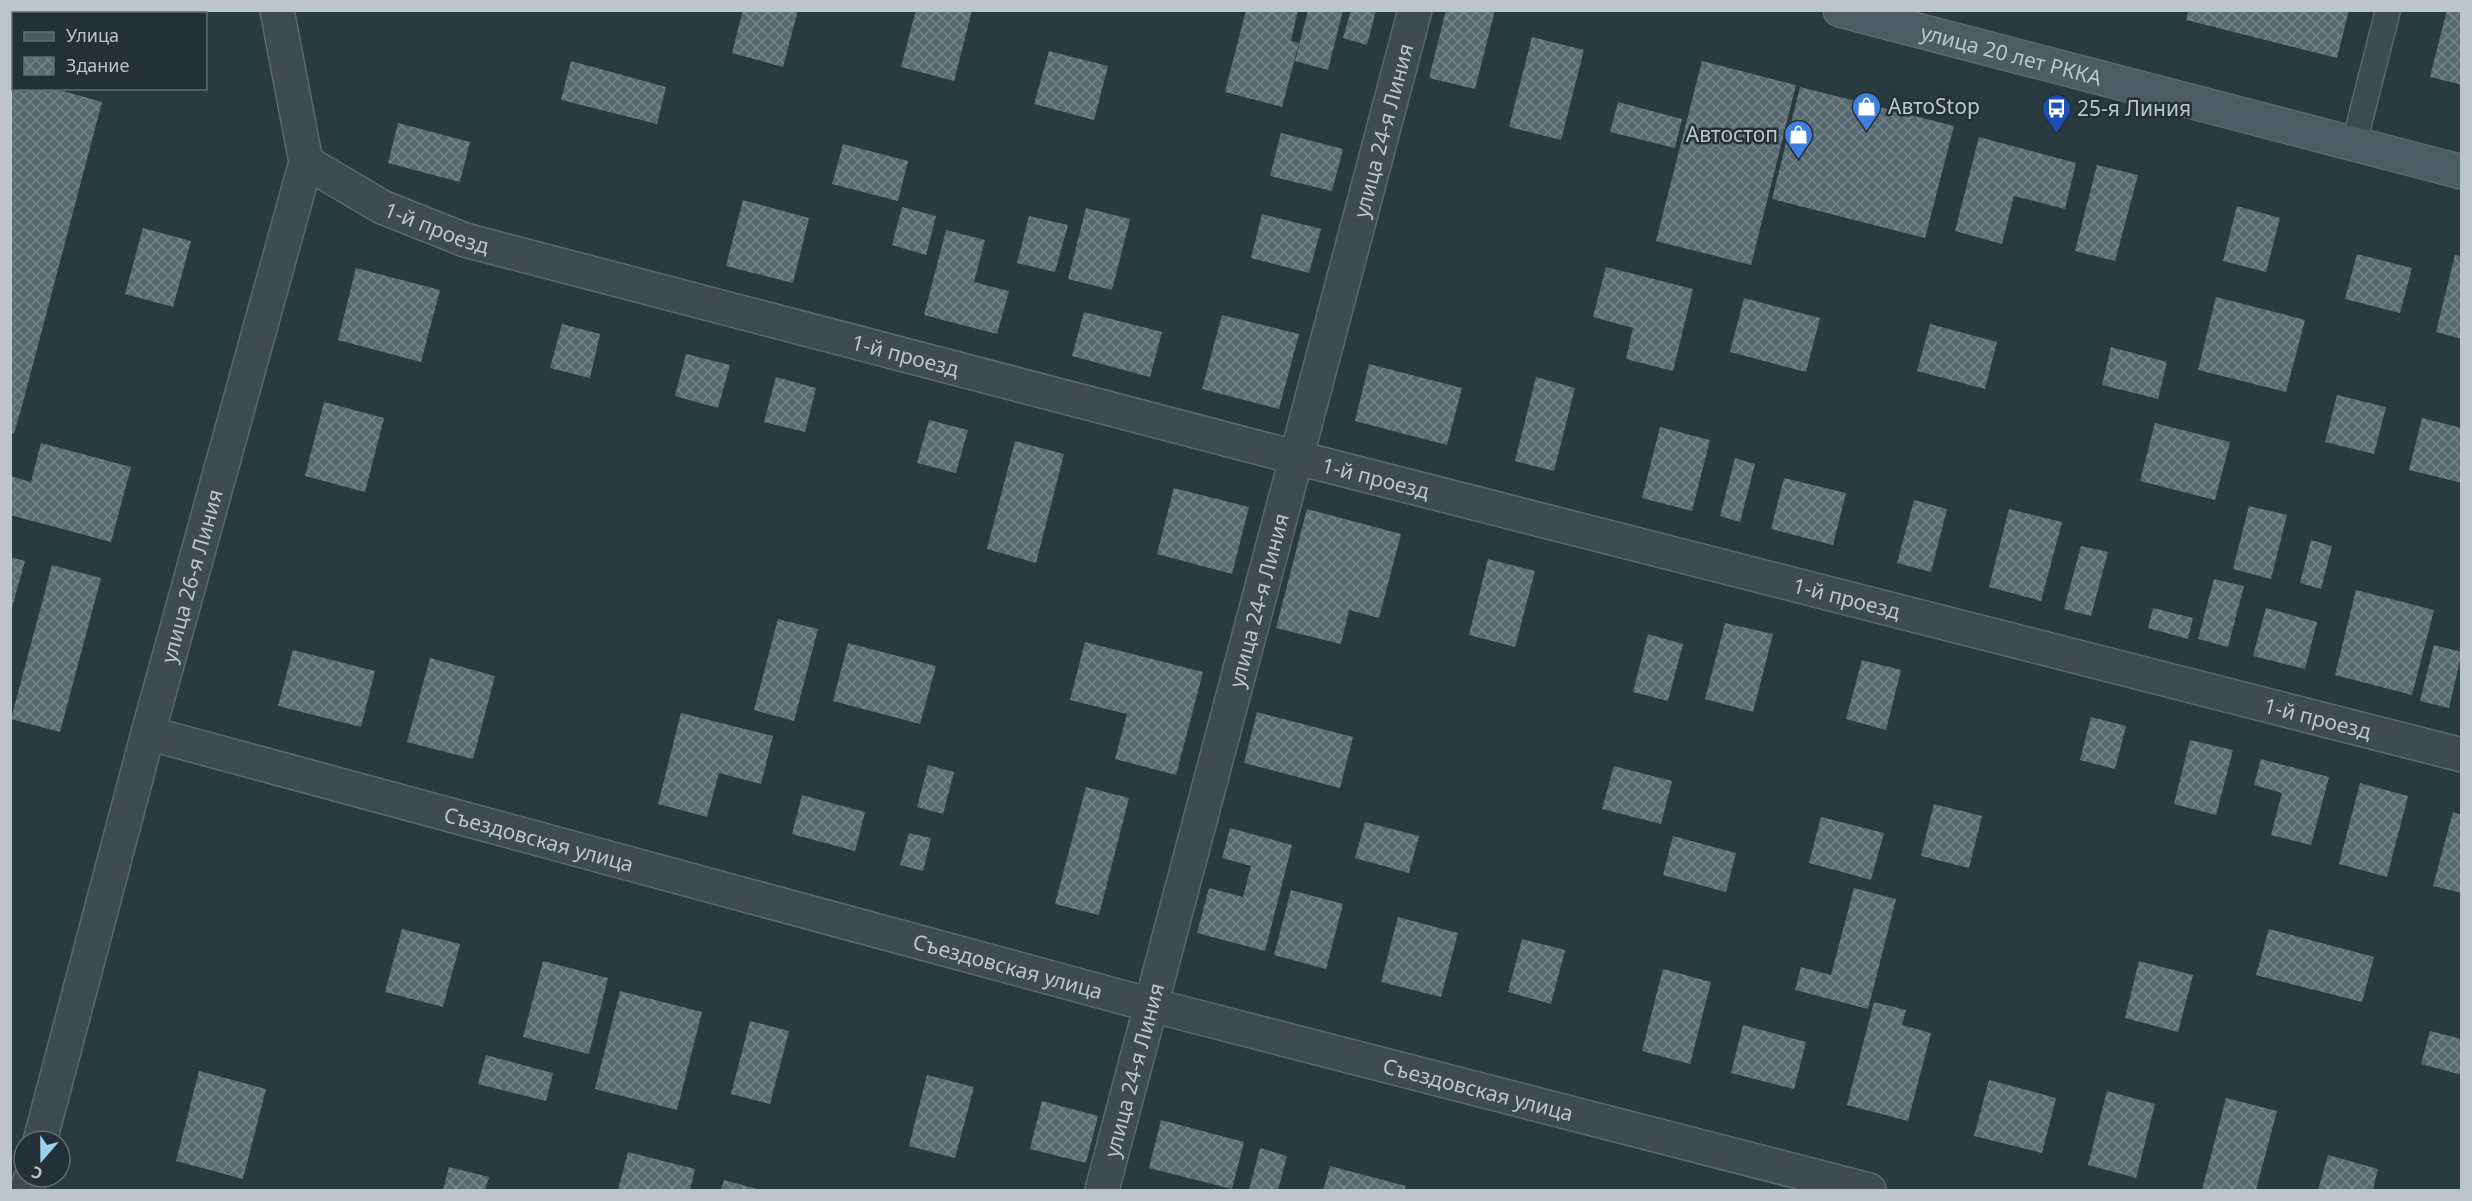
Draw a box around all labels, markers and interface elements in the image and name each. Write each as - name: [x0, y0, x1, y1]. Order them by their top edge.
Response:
- legend: [12, 12, 207, 90]
- street label: улица 20 лет РККА: [1918, 18, 2105, 92]
- text: Улица: [66, 23, 119, 47]
- street label: улица 24-я Линия: [1346, 40, 1420, 221]
- text: Здание: [66, 53, 130, 77]
- shop icon: АвтоStop: [1851, 90, 1883, 132]
- place label: АвтоStop: [1888, 92, 1980, 120]
- bus stop icon: 25-я Линия: [2040, 92, 2072, 134]
- place label: 25-я Линия: [2077, 94, 2191, 122]
- shop icon: Автостоп: [1783, 118, 1815, 160]
- place label: Автостоп: [1686, 120, 1778, 148]
- street label: 1-й проезд: [380, 195, 492, 260]
- street label: 1-й проезд: [849, 328, 962, 383]
- street label: 1-й проезд: [1319, 451, 1433, 505]
- street label: улица 26-я Линия: [154, 486, 229, 666]
- street label: улица 24-я Линия: [1222, 510, 1295, 691]
- street label: 1-й проезд: [1790, 571, 1904, 625]
- street label: 1-й проезд: [2261, 691, 2375, 745]
- street label: Съездовская улица: [441, 800, 637, 878]
- street label: Съездовская улица: [910, 927, 1106, 1005]
- street label: улица 24-я Линия: [1097, 980, 1170, 1160]
- street label: Съездовская улица: [1380, 1051, 1576, 1127]
- north arrow: [12, 1129, 72, 1189]
- text: С: [28, 1161, 45, 1185]

